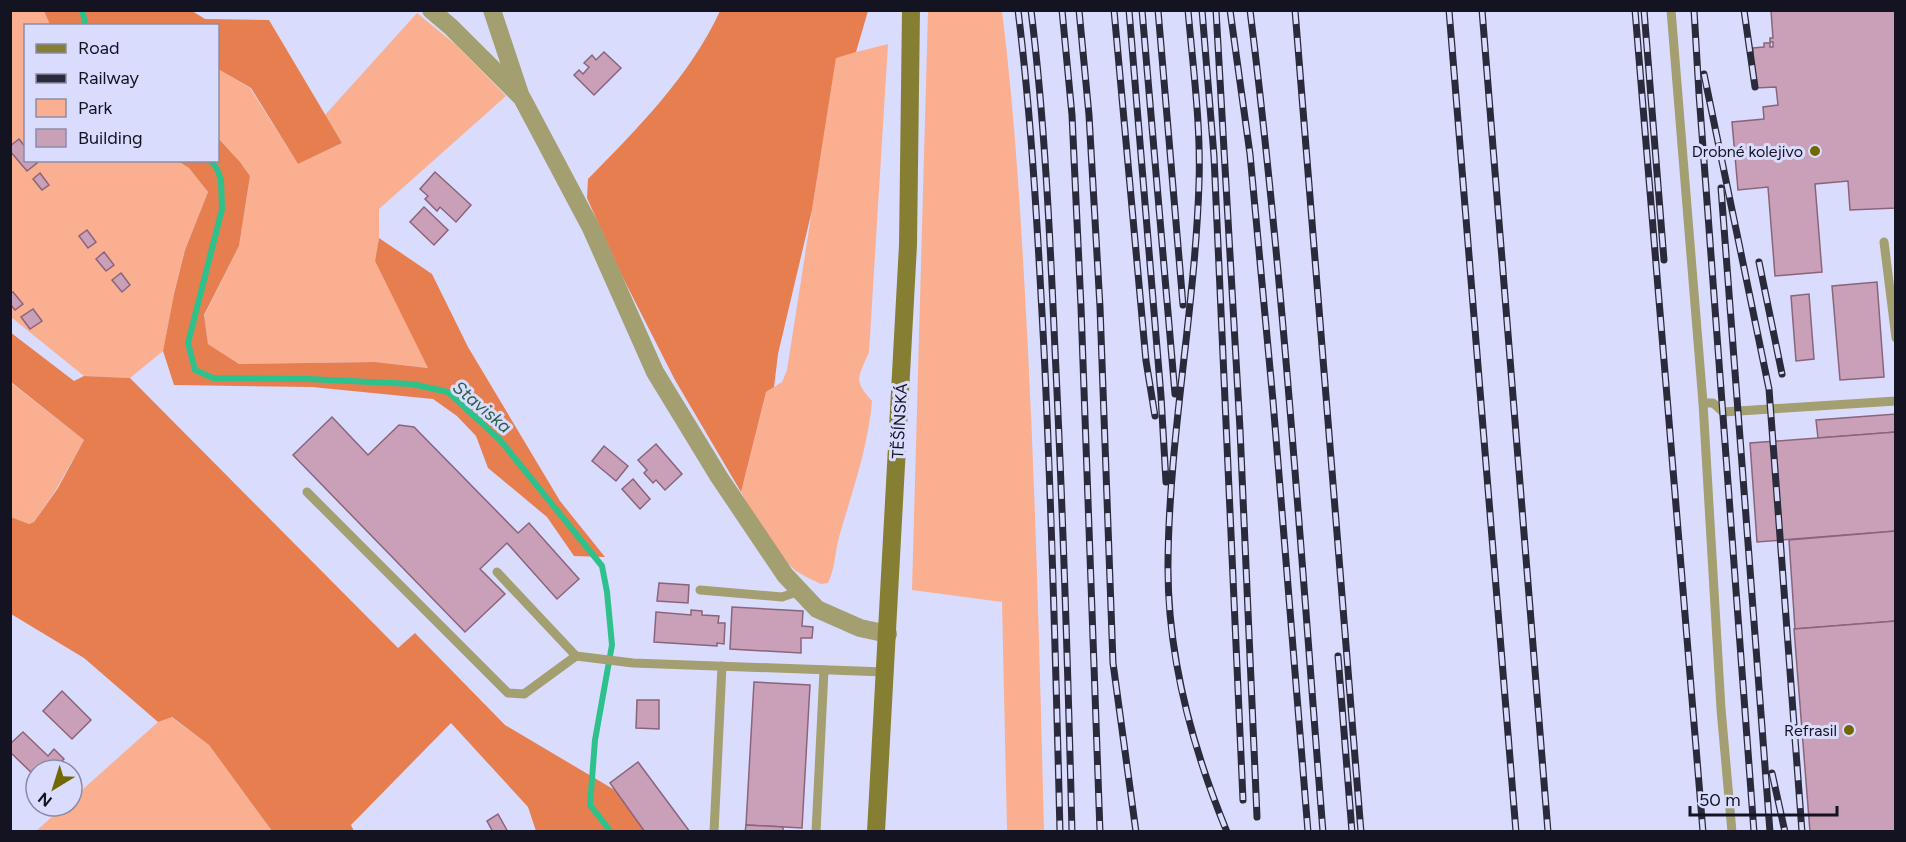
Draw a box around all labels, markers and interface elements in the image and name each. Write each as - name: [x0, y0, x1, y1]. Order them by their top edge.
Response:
- legend: [24, 24, 219, 162]
- text: Road: [78, 37, 119, 59]
- text: Railway: [78, 67, 140, 89]
- text: Park: [78, 97, 113, 119]
- text: Building: [78, 127, 143, 149]
- place label: Drobné kolejivo: [1692, 142, 1803, 161]
- marker: Drobné kolejivo: [1808, 144, 1822, 158]
- water label: Staviska: [448, 376, 516, 438]
- street label: TĚŠÍNSKÁ: [888, 383, 911, 459]
- place label: Refrasil: [1784, 721, 1837, 740]
- marker: Refrasil: [1842, 723, 1856, 737]
- north arrow: [24, 758, 84, 818]
- scale bar: [1690, 779, 1837, 817]
- text: N: [34, 788, 56, 811]
- text: 50 m: [1699, 789, 1741, 811]

